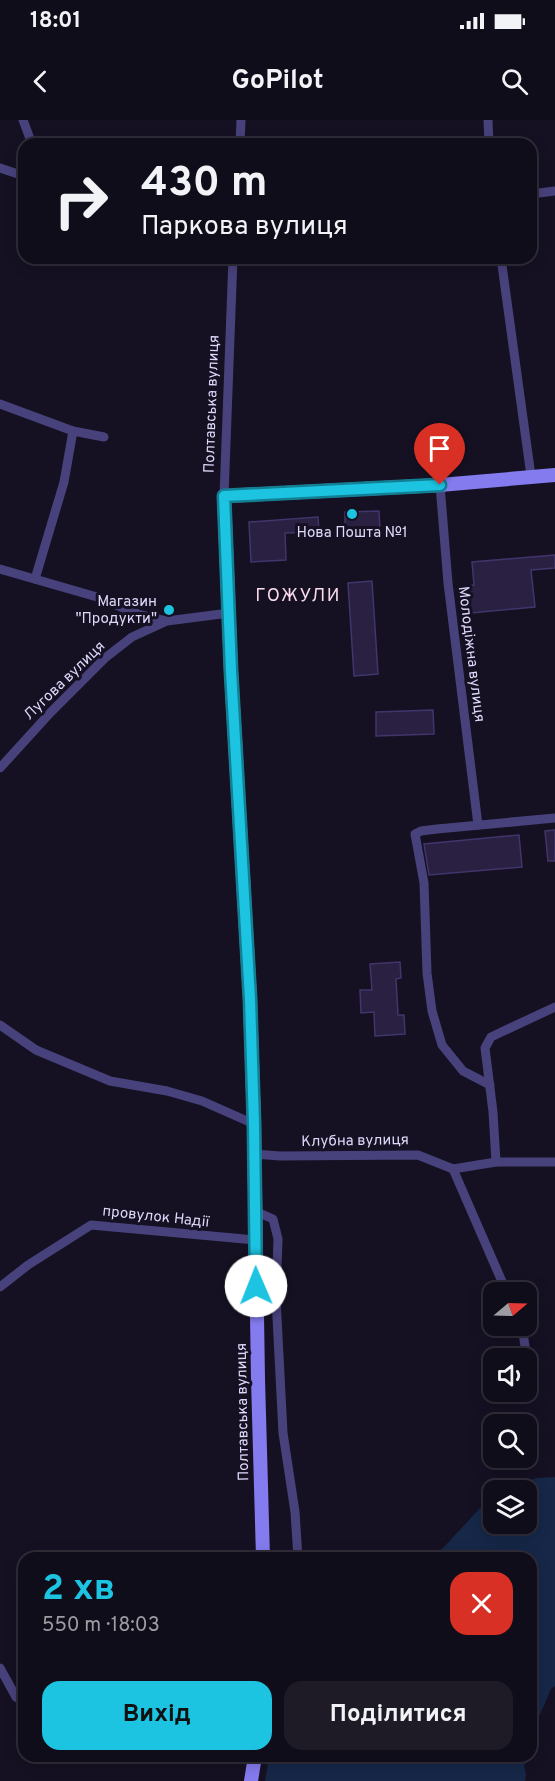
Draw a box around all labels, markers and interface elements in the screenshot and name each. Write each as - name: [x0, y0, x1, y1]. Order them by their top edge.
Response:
- text: 18:01: [30, 8, 81, 35]
- text: GoPilot: [231, 64, 324, 98]
- icon: back: [24, 65, 57, 98]
- icon: search: [498, 65, 531, 98]
- text: 430 m: [141, 158, 267, 211]
- icon: right: [42, 162, 120, 240]
- text: Паркова вулиця: [141, 210, 348, 244]
- street label: Полтавська вулиця: [201, 335, 224, 474]
- pin: [414, 423, 465, 485]
- icon: arrive: [423, 432, 456, 465]
- marker: Нова Пошта №1: [345, 507, 359, 521]
- place label: Нова Пошта №1: [296, 524, 408, 543]
- district label: ГОЖУЛИ: [255, 585, 341, 608]
- street label: Молодіжна вулиця: [453, 585, 488, 723]
- place label: Магазин "Продукти": [76, 593, 157, 629]
- marker: Магазин "Продукти": [162, 603, 176, 617]
- street label: Лугова вулиця: [20, 637, 110, 725]
- street label: Клубна вулиця: [301, 1131, 409, 1152]
- street label: провулок Надії: [101, 1202, 211, 1233]
- position arrow: [224, 1254, 288, 1318]
- north arrow: [483, 1282, 537, 1336]
- map controls: [483, 1282, 537, 1534]
- street label: Полтавська вулиця: [233, 1343, 254, 1481]
- button: sound: [483, 1348, 537, 1402]
- button: search: [483, 1414, 537, 1468]
- button: layers: [483, 1480, 537, 1534]
- text: 2 хв: [42, 1567, 115, 1613]
- button: close: [450, 1572, 513, 1635]
- text: 550 m · 18:03: [42, 1613, 160, 1639]
- button: Вихід: [42, 1681, 272, 1750]
- button: Поділитися: [284, 1681, 513, 1750]

